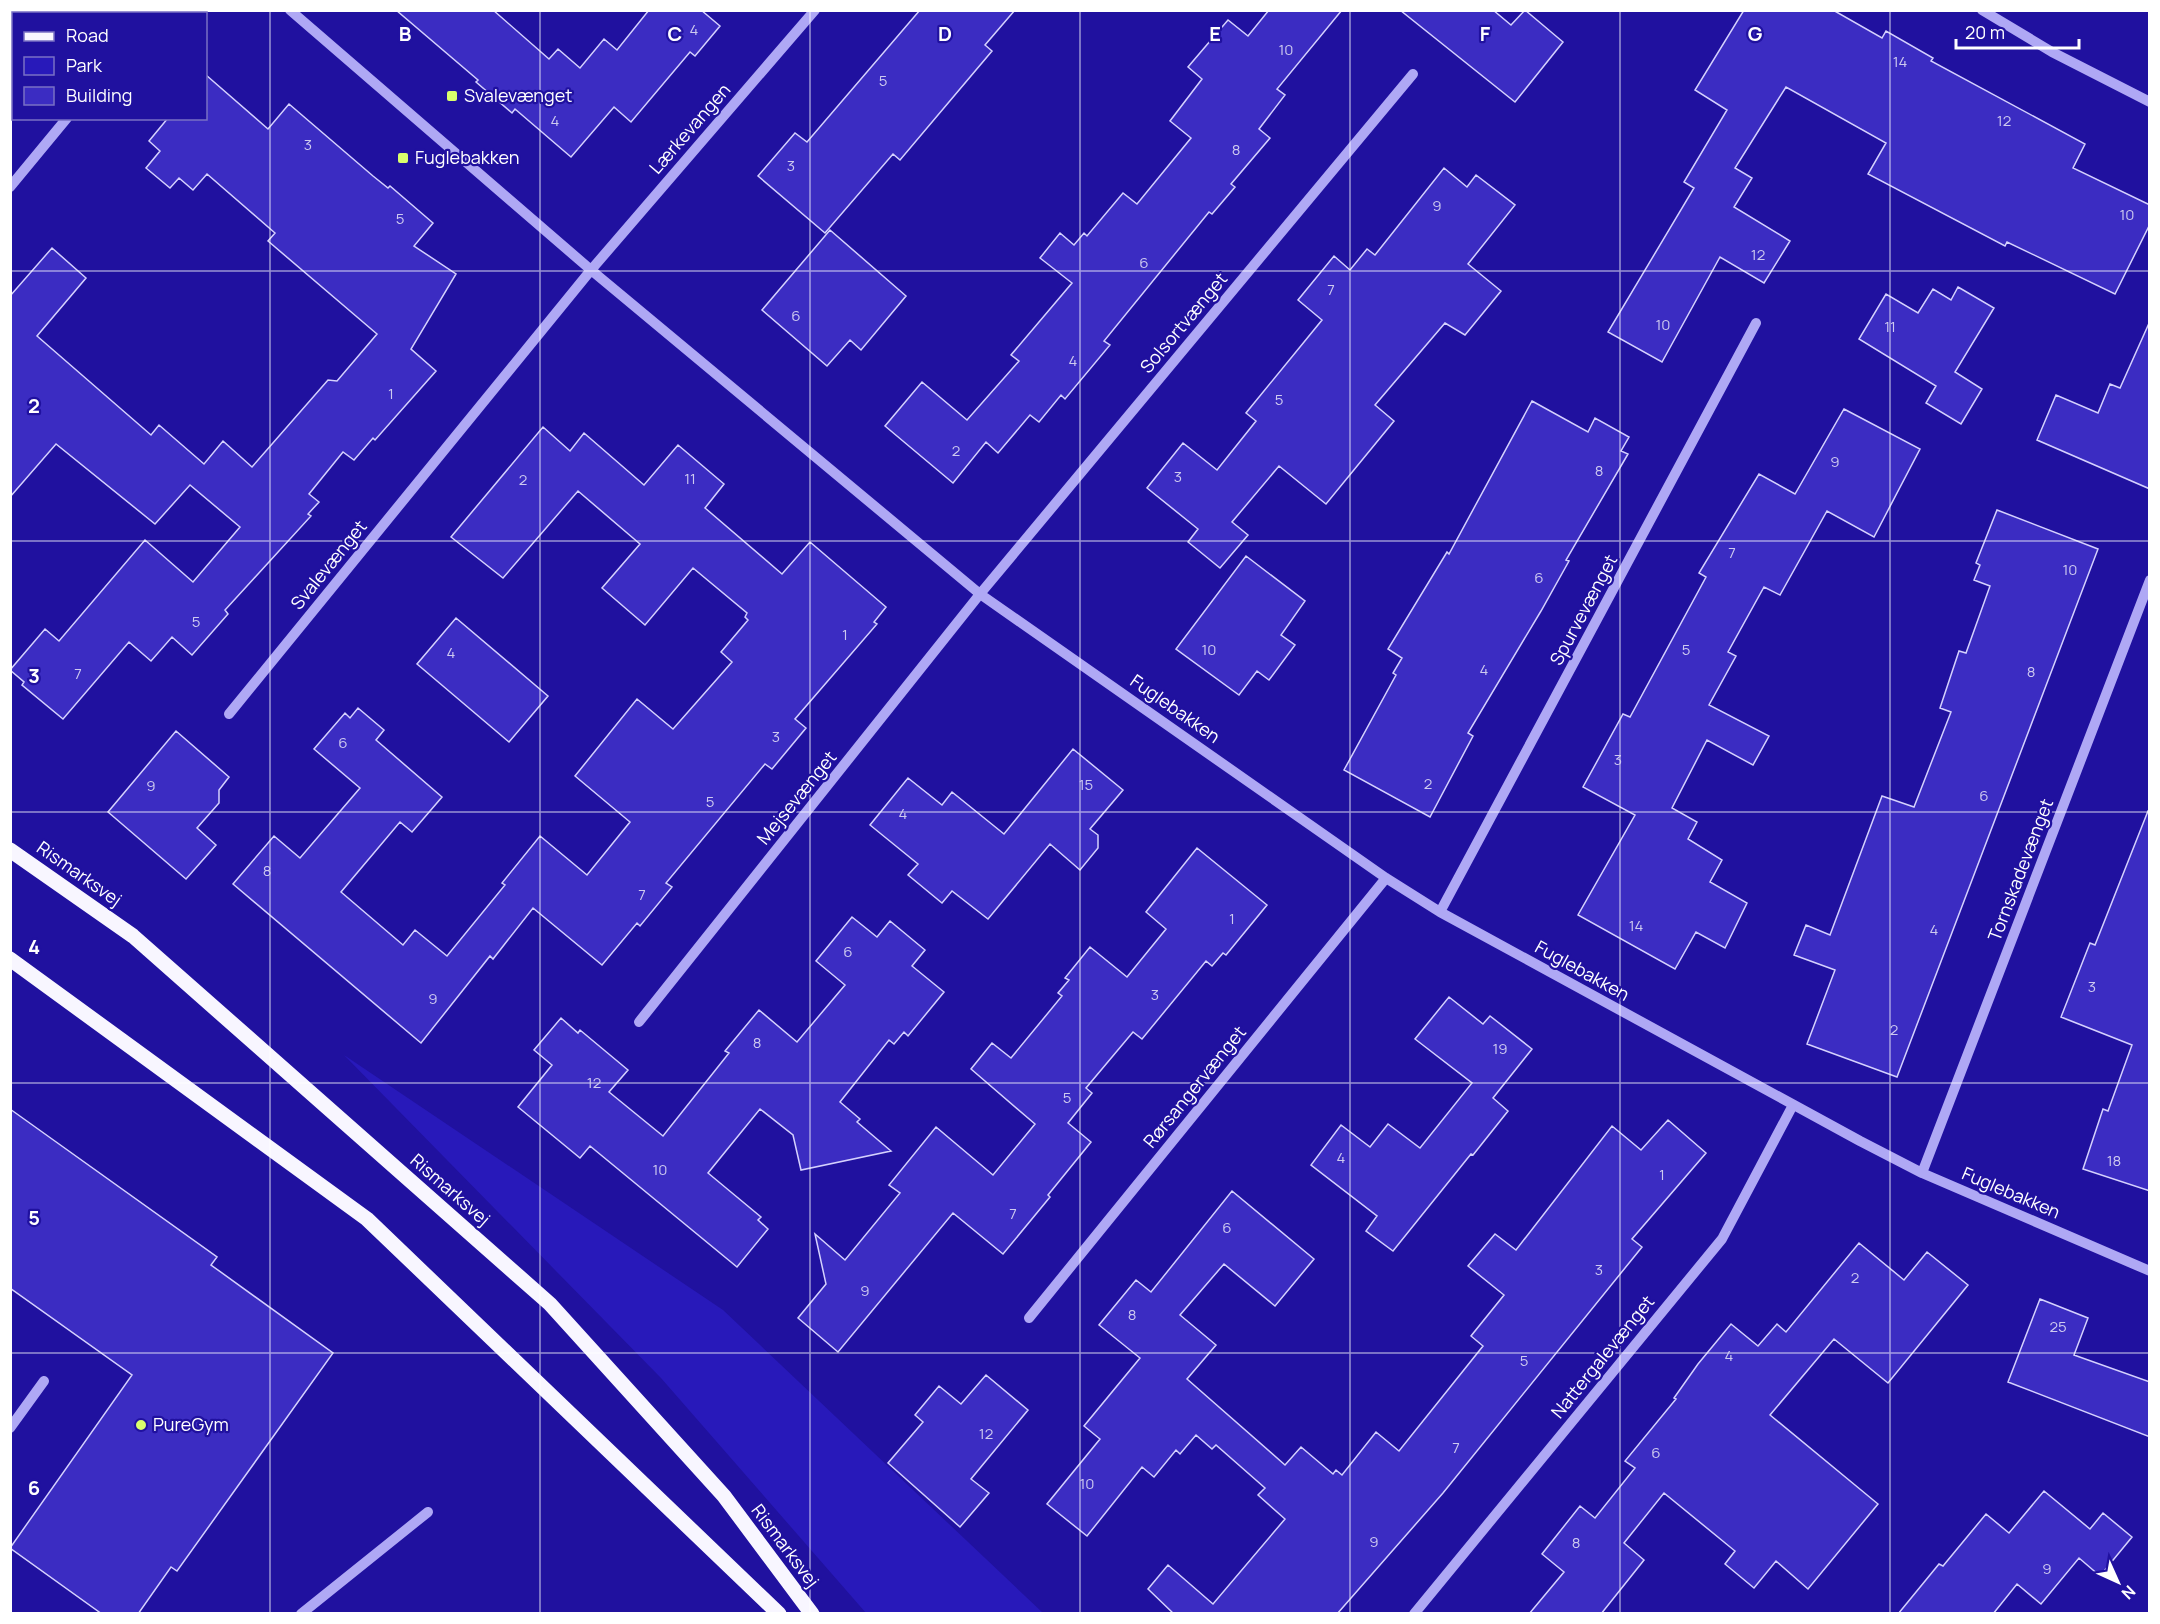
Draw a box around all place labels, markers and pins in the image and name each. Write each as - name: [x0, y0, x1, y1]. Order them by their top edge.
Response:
- place label: Svalevænget: [464, 83, 572, 107]
- marker: Svalevænget: [445, 89, 459, 103]
- place label: Fuglebakken: [415, 145, 519, 169]
- marker: Fuglebakken: [396, 151, 410, 165]
- place label: PureGym: [153, 1412, 229, 1436]
- marker: PureGym: [134, 1418, 148, 1432]

